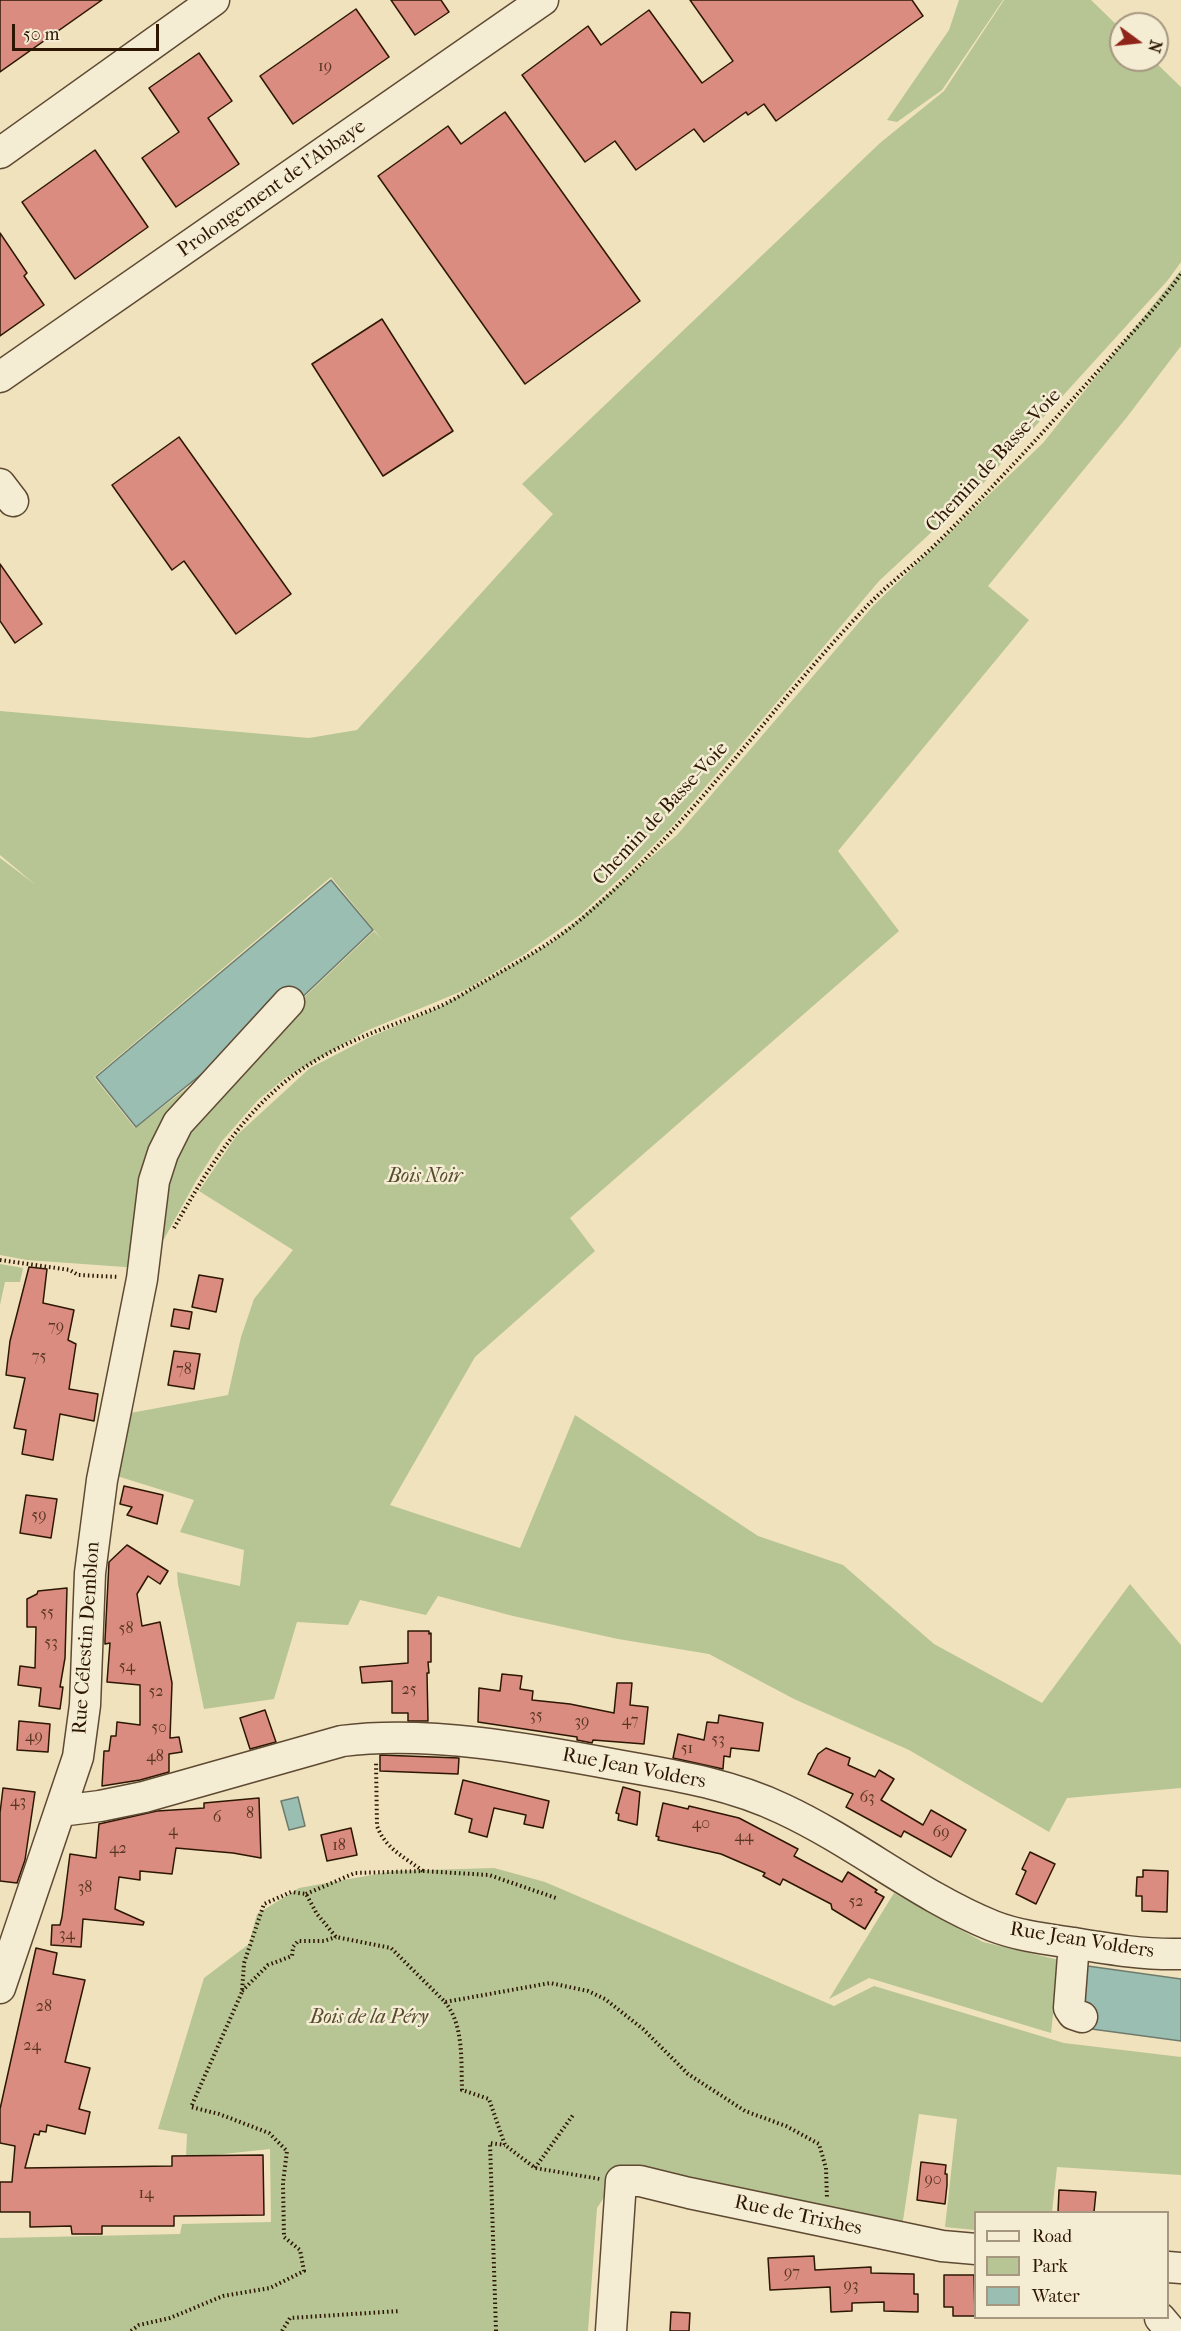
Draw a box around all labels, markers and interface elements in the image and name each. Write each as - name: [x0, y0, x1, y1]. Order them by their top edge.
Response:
- scale bar: [15, 12, 162, 50]
- north arrow: [1109, 12, 1169, 72]
- text: 50 m: [23, 24, 59, 45]
- text: N: [1144, 38, 1166, 55]
- house number: 19: [318, 57, 332, 77]
- street label: Prolongement de l'Abbaye: [173, 115, 371, 263]
- street label: Chemin de Basse-Voie: [921, 384, 1067, 538]
- street label: Chemin de Basse-Voie: [588, 737, 734, 891]
- park label: Bois Noir: [387, 1165, 463, 1189]
- house number: 79: [48, 1317, 64, 1337]
- house number: 75: [32, 1347, 46, 1367]
- house number: 78: [176, 1360, 192, 1380]
- house number: 59: [31, 1506, 47, 1526]
- street label: Rue Célestin Demblon: [68, 1541, 106, 1735]
- house number: 55: [40, 1603, 54, 1623]
- house number: 58: [119, 1619, 133, 1639]
- house number: 53: [44, 1633, 58, 1653]
- house number: 54: [119, 1657, 135, 1677]
- house number: 25: [401, 1680, 417, 1700]
- house number: 52: [148, 1682, 164, 1702]
- house number: 35: [529, 1706, 543, 1726]
- house number: 47: [622, 1711, 638, 1731]
- house number: 39: [575, 1712, 589, 1732]
- house number: 50: [151, 1718, 167, 1738]
- house number: 49: [25, 1727, 43, 1747]
- house number: 53: [711, 1730, 725, 1750]
- house number: 51: [681, 1739, 693, 1759]
- street label: Rue Jean Volders: [560, 1743, 708, 1795]
- house number: 48: [146, 1747, 164, 1767]
- house number: 63: [859, 1788, 875, 1808]
- house number: 43: [10, 1792, 26, 1812]
- house number: 8: [246, 1804, 254, 1824]
- house number: 6: [213, 1808, 221, 1828]
- house number: 40: [692, 1814, 710, 1834]
- house number: 4: [168, 1821, 178, 1841]
- house number: 69: [932, 1823, 950, 1843]
- house number: 44: [735, 1827, 753, 1847]
- house number: 18: [332, 1836, 346, 1856]
- house number: 42: [109, 1839, 127, 1859]
- house number: 38: [78, 1878, 92, 1898]
- house number: 52: [848, 1892, 864, 1912]
- street label: Rue Jean Volders: [1008, 1918, 1156, 1964]
- house number: 34: [59, 1925, 75, 1945]
- house number: 28: [36, 1997, 52, 2017]
- park label: Bois de la Péry: [310, 2006, 428, 2030]
- house number: 24: [23, 2036, 41, 2056]
- house number: 90: [924, 2170, 942, 2190]
- house number: 14: [138, 2184, 154, 2204]
- street label: Rue de Trixhes: [732, 2191, 864, 2241]
- legend: [974, 2211, 1169, 2319]
- text: Road: [1032, 2226, 1072, 2247]
- text: Park: [1032, 2256, 1068, 2277]
- house number: 97: [784, 2263, 800, 2283]
- house number: 93: [844, 2276, 858, 2296]
- text: Water: [1032, 2286, 1080, 2307]

